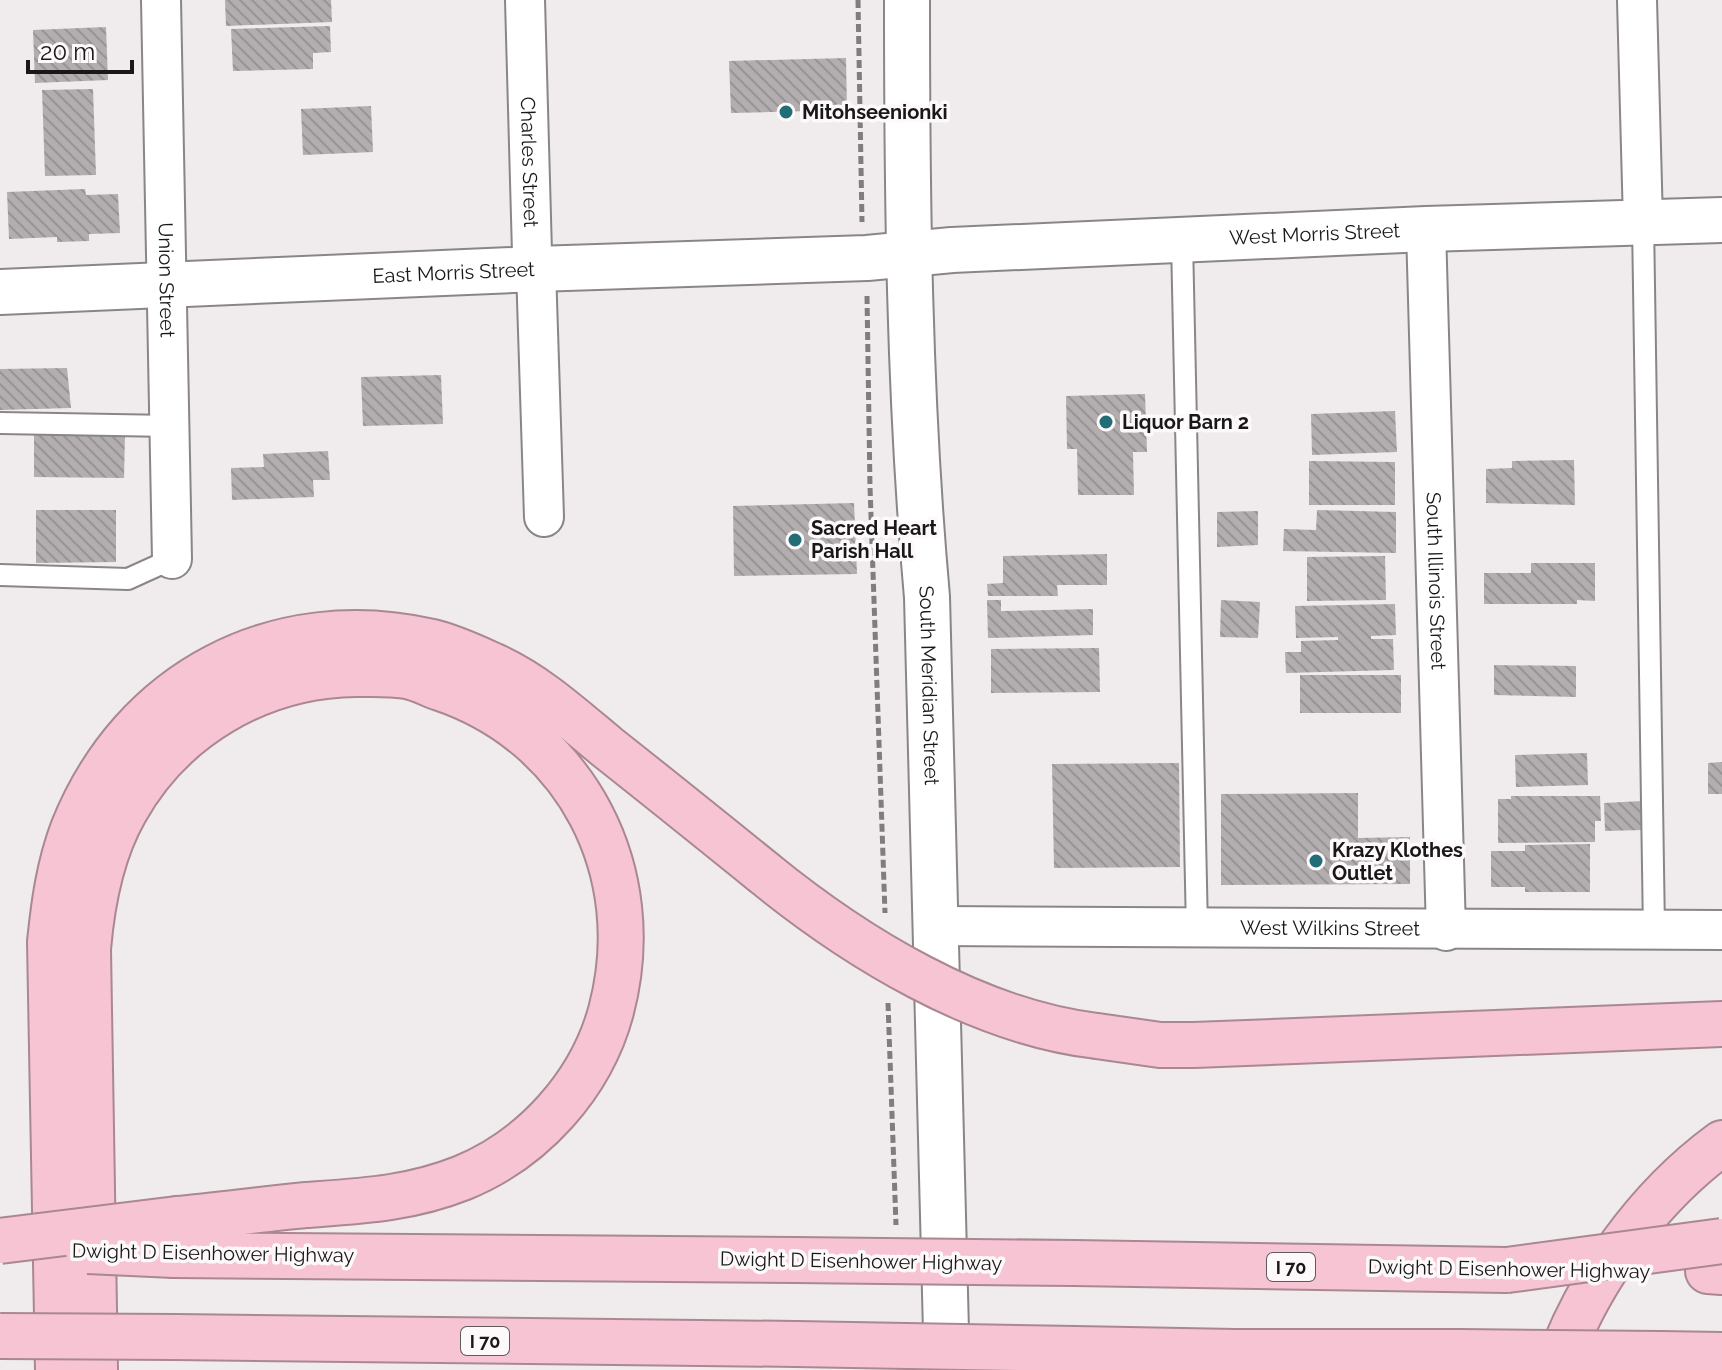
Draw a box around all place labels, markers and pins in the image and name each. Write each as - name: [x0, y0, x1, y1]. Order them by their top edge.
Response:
- place label: Mitohseenionki: [802, 100, 948, 124]
- marker: Mitohseenionki: [777, 103, 795, 121]
- place label: Liquor Barn 2: [1122, 410, 1249, 434]
- marker: Liquor Barn 2: [1097, 413, 1115, 431]
- place label: Sacred Heart Parish Hall: [811, 516, 937, 563]
- marker: Sacred Heart Parish Hall: [786, 531, 804, 549]
- place label: Krazy Klothes Outlet: [1332, 838, 1463, 885]
- marker: Krazy Klothes Outlet: [1307, 852, 1325, 870]

